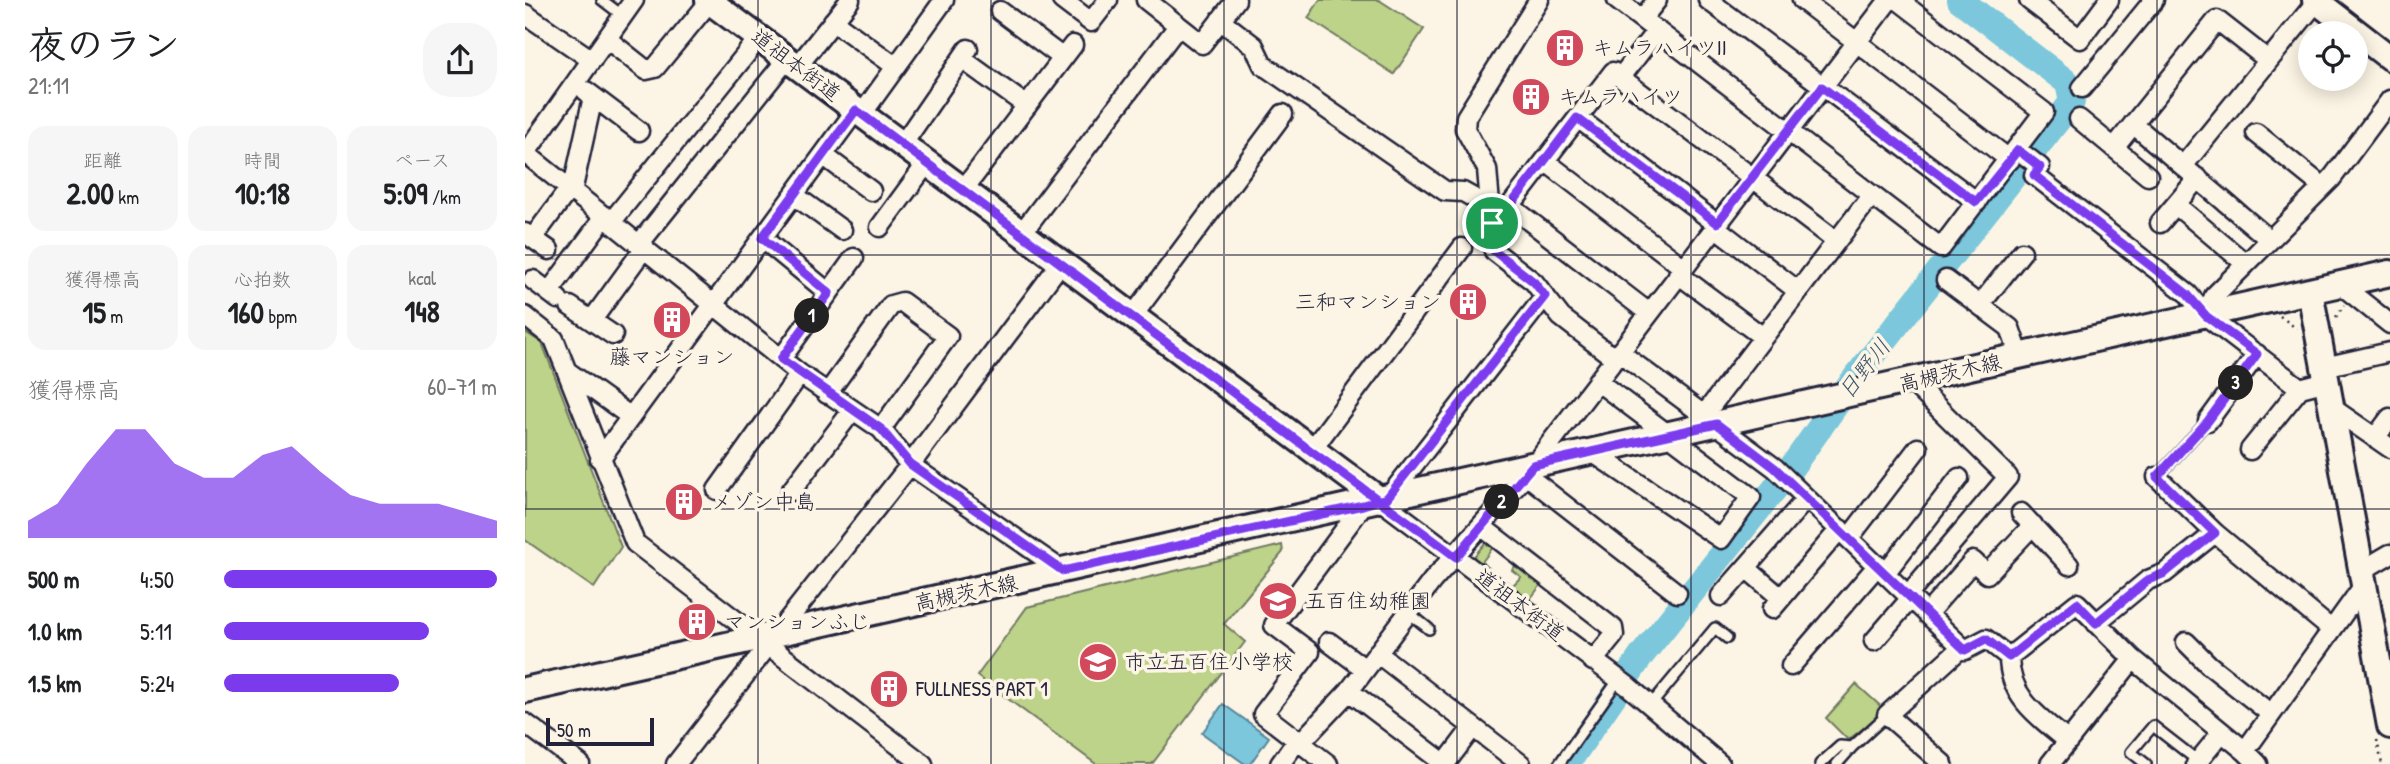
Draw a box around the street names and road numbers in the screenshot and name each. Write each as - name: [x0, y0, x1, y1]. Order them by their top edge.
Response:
- street label: 道祖本街道: [746, 21, 847, 108]
- street label: 高槻茨木線: [1895, 347, 2004, 398]
- street label: 道祖本街道: [1470, 561, 1571, 648]
- street label: 高槻茨木線: [912, 567, 1020, 618]

